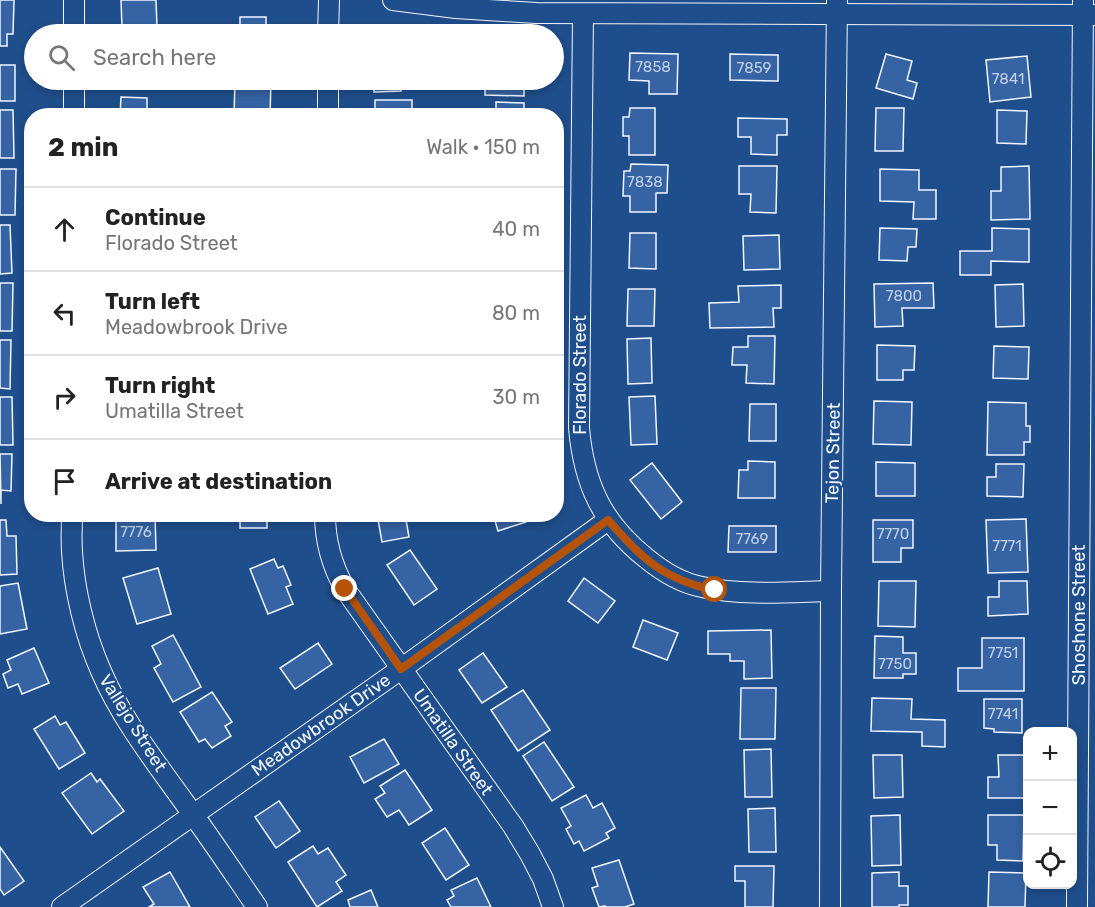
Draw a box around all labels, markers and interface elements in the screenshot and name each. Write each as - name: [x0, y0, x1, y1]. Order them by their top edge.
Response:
- search box: [24, 24, 564, 90]
- icon: search: [45, 41, 78, 74]
- text: Search here: [93, 44, 216, 71]
- house number: 7858: [635, 58, 671, 76]
- house number: 7859: [736, 59, 772, 77]
- house number: 7841: [992, 70, 1024, 88]
- text: 2 min: [48, 132, 118, 163]
- text: Walk · 150 m: [426, 135, 540, 159]
- house number: 7838: [627, 173, 663, 191]
- text: Continue: [105, 204, 206, 231]
- icon: ahead: [48, 213, 81, 246]
- text: 40 m: [492, 217, 540, 241]
- text: Florado Street: [105, 231, 238, 255]
- house number: 7800: [886, 287, 922, 305]
- text: Turn left: [105, 288, 200, 315]
- icon: left: [48, 297, 81, 330]
- text: 80 m: [492, 301, 540, 325]
- text: Meadowbrook Drive: [105, 315, 288, 339]
- street label: Florado Street: [569, 315, 591, 435]
- text: Turn right: [105, 372, 215, 399]
- icon: right: [48, 381, 81, 414]
- text: 30 m: [493, 385, 540, 409]
- text: Umatilla Street: [105, 399, 244, 423]
- street label: Tejon Street: [821, 402, 845, 504]
- icon: arrive: [48, 465, 81, 498]
- text: Arrive at destination: [105, 468, 332, 495]
- house number: 7776: [120, 523, 152, 541]
- house number: 7770: [877, 525, 909, 543]
- house number: 7769: [736, 530, 769, 548]
- house number: 7771: [992, 537, 1022, 555]
- street label: Shoshone Street: [1068, 545, 1090, 685]
- route end: [331, 575, 357, 601]
- route start: [701, 576, 727, 602]
- house number: 7751: [988, 644, 1018, 662]
- house number: 7750: [878, 655, 912, 673]
- street label: Meadowbrook Drive: [247, 669, 395, 781]
- street label: Vallejo Street: [94, 670, 172, 776]
- street label: Umatilla Street: [408, 684, 498, 800]
- house number: 7741: [988, 705, 1018, 723]
- map controls: [1023, 727, 1077, 889]
- button: +: [1023, 727, 1077, 781]
- button: −: [1023, 781, 1077, 835]
- button: locate: [1023, 835, 1077, 889]

